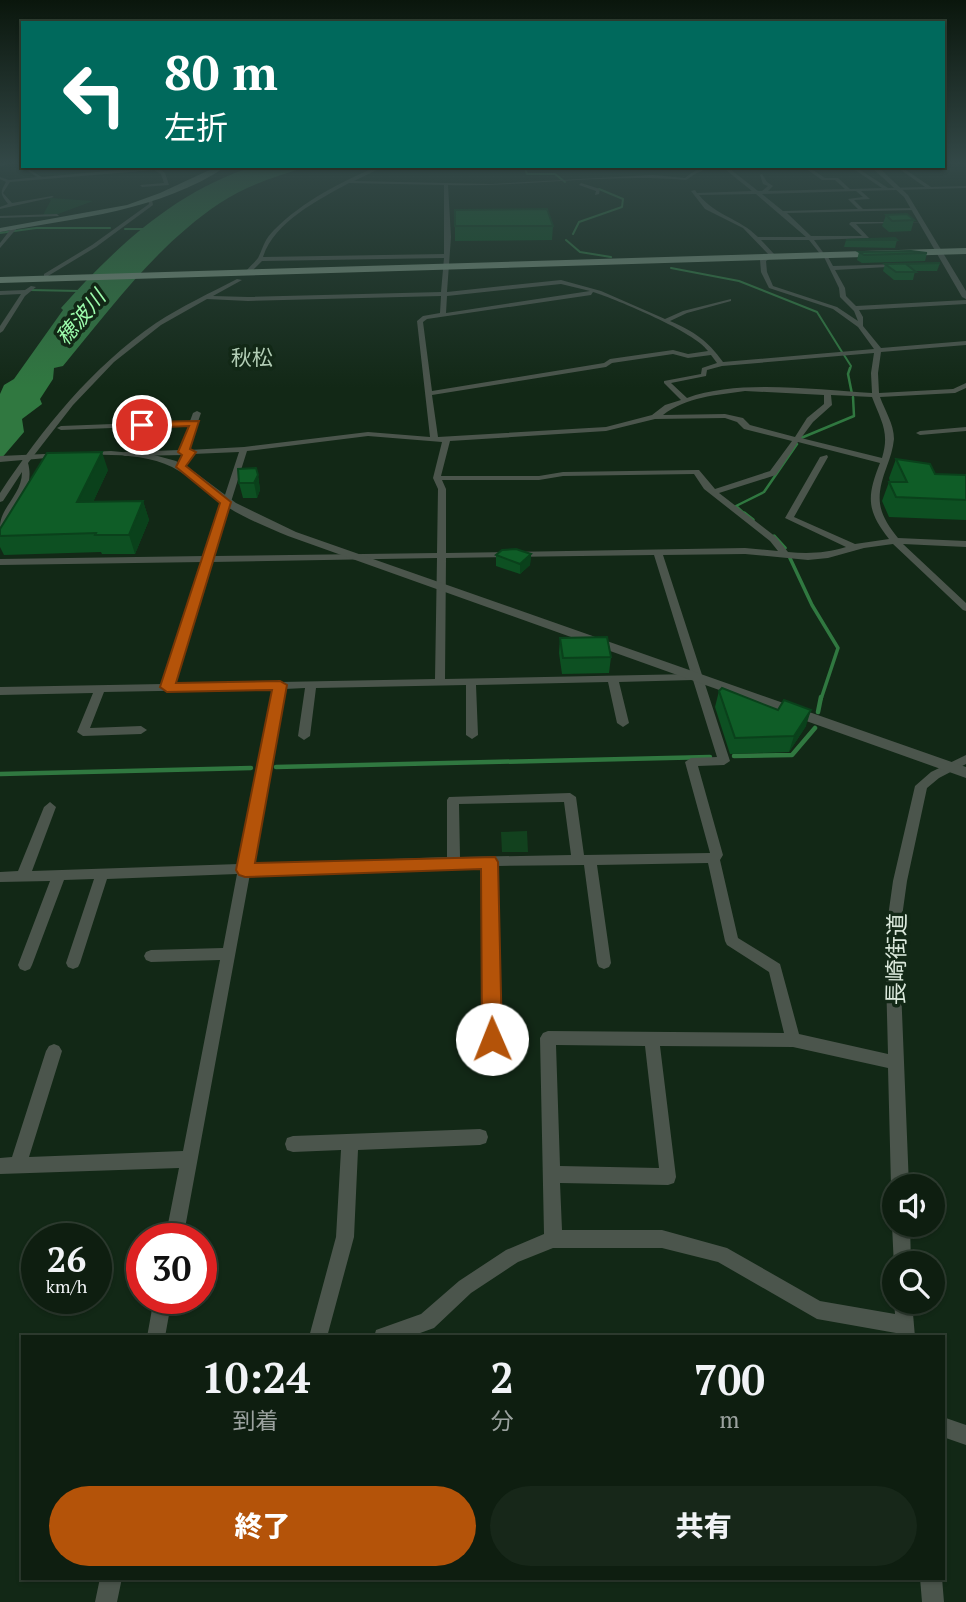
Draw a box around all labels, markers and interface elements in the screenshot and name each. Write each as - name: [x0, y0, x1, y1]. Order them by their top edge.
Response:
- text: 80 m: [164, 39, 278, 104]
- icon: left: [49, 49, 140, 140]
- text: 左折: [164, 106, 228, 148]
- water label: 穂波川: [49, 282, 112, 350]
- district label: 秋松: [231, 343, 273, 371]
- pin: [112, 395, 172, 455]
- icon: arrive: [123, 406, 161, 444]
- street label: 長崎街道: [880, 913, 912, 1005]
- position arrow: [455, 1002, 529, 1076]
- map controls: [882, 1174, 945, 1314]
- button: sound: [882, 1174, 945, 1237]
- speed limit sign: 30: [126, 1223, 217, 1314]
- text: 26: [47, 1236, 86, 1282]
- button: search: [882, 1251, 945, 1314]
- text: km/h: [46, 1274, 87, 1298]
- text: 10:24: [201, 1349, 310, 1405]
- text: 2: [490, 1349, 514, 1405]
- text: 700: [694, 1351, 765, 1407]
- text: m: [720, 1404, 739, 1435]
- text: 到着: [233, 1405, 279, 1436]
- text: 分: [491, 1405, 514, 1436]
- button: 終了: [49, 1486, 476, 1566]
- button: 共有: [490, 1486, 917, 1566]

